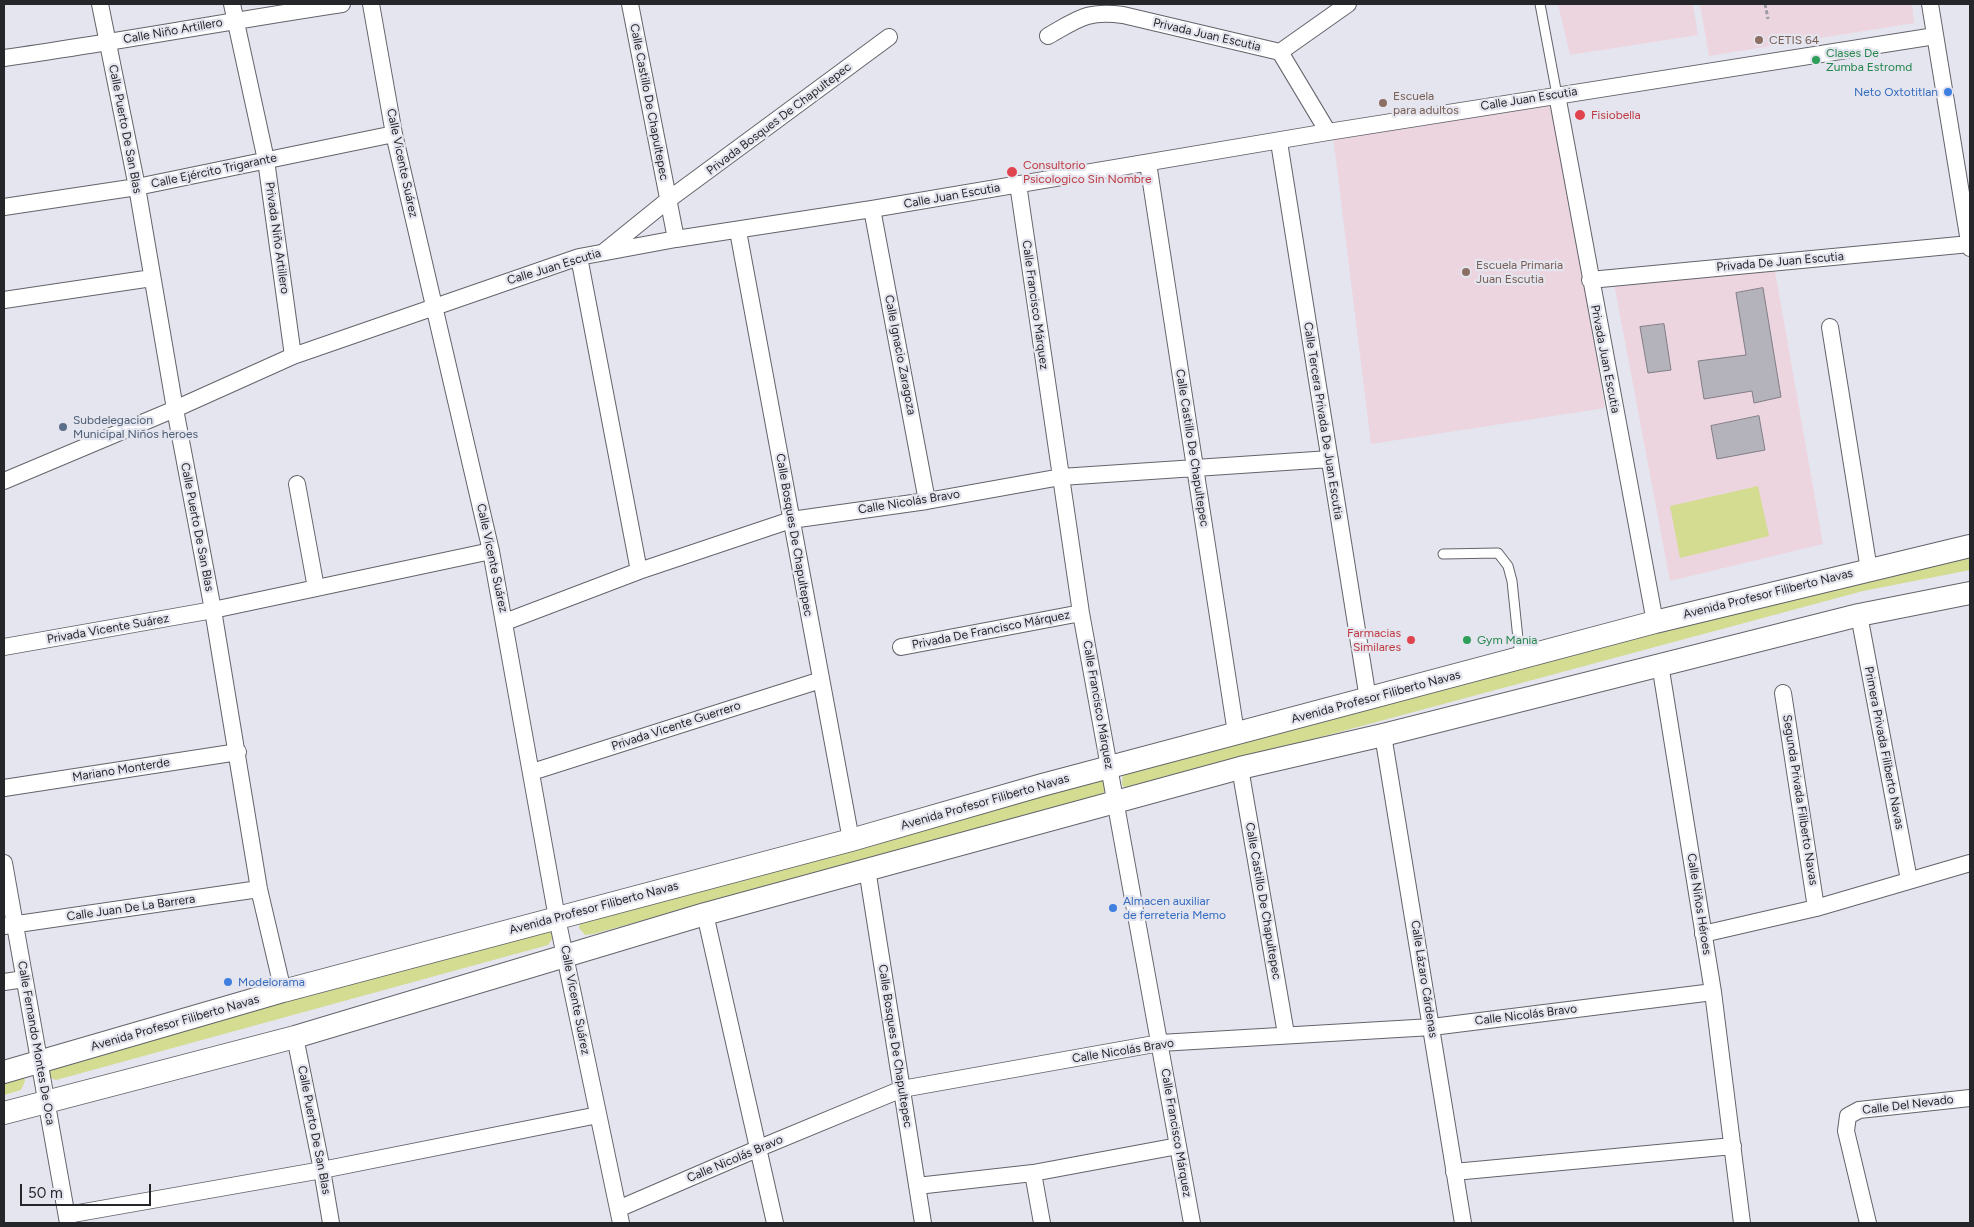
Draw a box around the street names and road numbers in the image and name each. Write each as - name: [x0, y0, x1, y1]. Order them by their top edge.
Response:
- street label: Calle Niño Artillero: [122, 15, 224, 47]
- street label: Privada Juan Escutia: [1152, 16, 1262, 54]
- street label: Calle Castillo De Chapultepec: [627, 22, 671, 182]
- street label: Privada Bosques De Chapultepec: [704, 60, 854, 178]
- street label: Calle Puerto De San Blas: [105, 63, 145, 195]
- street label: Calle Juan Escutia: [1480, 84, 1578, 114]
- street label: Calle Vicente Suárez: [383, 107, 421, 219]
- street label: Calle Ejército Trigarante: [150, 151, 278, 191]
- street label: Calle Juan Escutia: [903, 180, 1001, 212]
- street label: Privada Niño Artillero: [262, 181, 292, 295]
- street label: Calle Francisco Márquez: [1019, 239, 1051, 371]
- street label: Calle Juan Escutia: [505, 246, 603, 288]
- street label: Privada De Juan Escutia: [1716, 249, 1844, 275]
- street label: Calle Ignacio Zaragoza: [881, 294, 919, 416]
- street label: Privada Juan Escutia: [1587, 304, 1623, 414]
- street label: Calle Tercera Privada De Juan Escutia: [1300, 321, 1346, 521]
- street label: Calle Castillo De Chapultepec: [1172, 368, 1212, 528]
- street label: Calle Bosques De Chapultepec: [773, 452, 815, 618]
- street label: Calle Puerto De San Blas: [177, 461, 217, 593]
- street label: Calle Nicolás Bravo: [857, 487, 961, 517]
- street label: Calle Vicente Suárez: [473, 502, 511, 614]
- street label: Avenida Profesor Filiberto Navas: [1682, 566, 1854, 622]
- street label: Privada De Francisco Márquez: [911, 608, 1071, 652]
- street label: Privada Vicente Suárez: [46, 611, 170, 647]
- street label: Calle Francisco Márquez: [1080, 639, 1116, 771]
- street label: Primera Privada Filiberto Navas: [1861, 665, 1907, 831]
- street label: Avenida Profesor Filiberto Navas: [1290, 667, 1462, 727]
- street label: Privada Vicente Guerrero: [610, 698, 742, 754]
- street label: Segunda Privada Filiberto Navas: [1779, 714, 1821, 886]
- street label: Mariano Monterde: [71, 755, 171, 785]
- street label: Avenida Profesor Filiberto Navas: [899, 771, 1071, 833]
- street label: Calle Castillo De Chapultepec: [1242, 821, 1284, 981]
- street label: Calle Niños Héroes: [1684, 852, 1714, 956]
- street label: Avenida Profesor Filiberto Navas: [508, 878, 680, 938]
- street label: Calle Juan De La Barrera: [66, 892, 196, 924]
- street label: Calle Lázaro Cárdenas: [1408, 919, 1440, 1039]
- street label: Calle Vicente Suárez: [557, 944, 593, 1056]
- street label: Calle Fernando Montes De Oca: [14, 960, 58, 1126]
- street label: Calle Bosques De Chapultepec: [875, 963, 915, 1129]
- street label: Avenida Profesor Filiberto Navas: [89, 992, 261, 1054]
- street label: Calle Nicolás Bravo: [1474, 1002, 1578, 1028]
- street label: Calle Nicolás Bravo: [1071, 1036, 1175, 1066]
- street label: Calle Puerto De San Blas: [294, 1064, 334, 1196]
- street label: Calle Francisco Márquez: [1158, 1067, 1194, 1199]
- street label: Calle Del Nevado: [1862, 1092, 1954, 1118]
- street label: Calle Nicolás Bravo: [685, 1132, 785, 1186]

